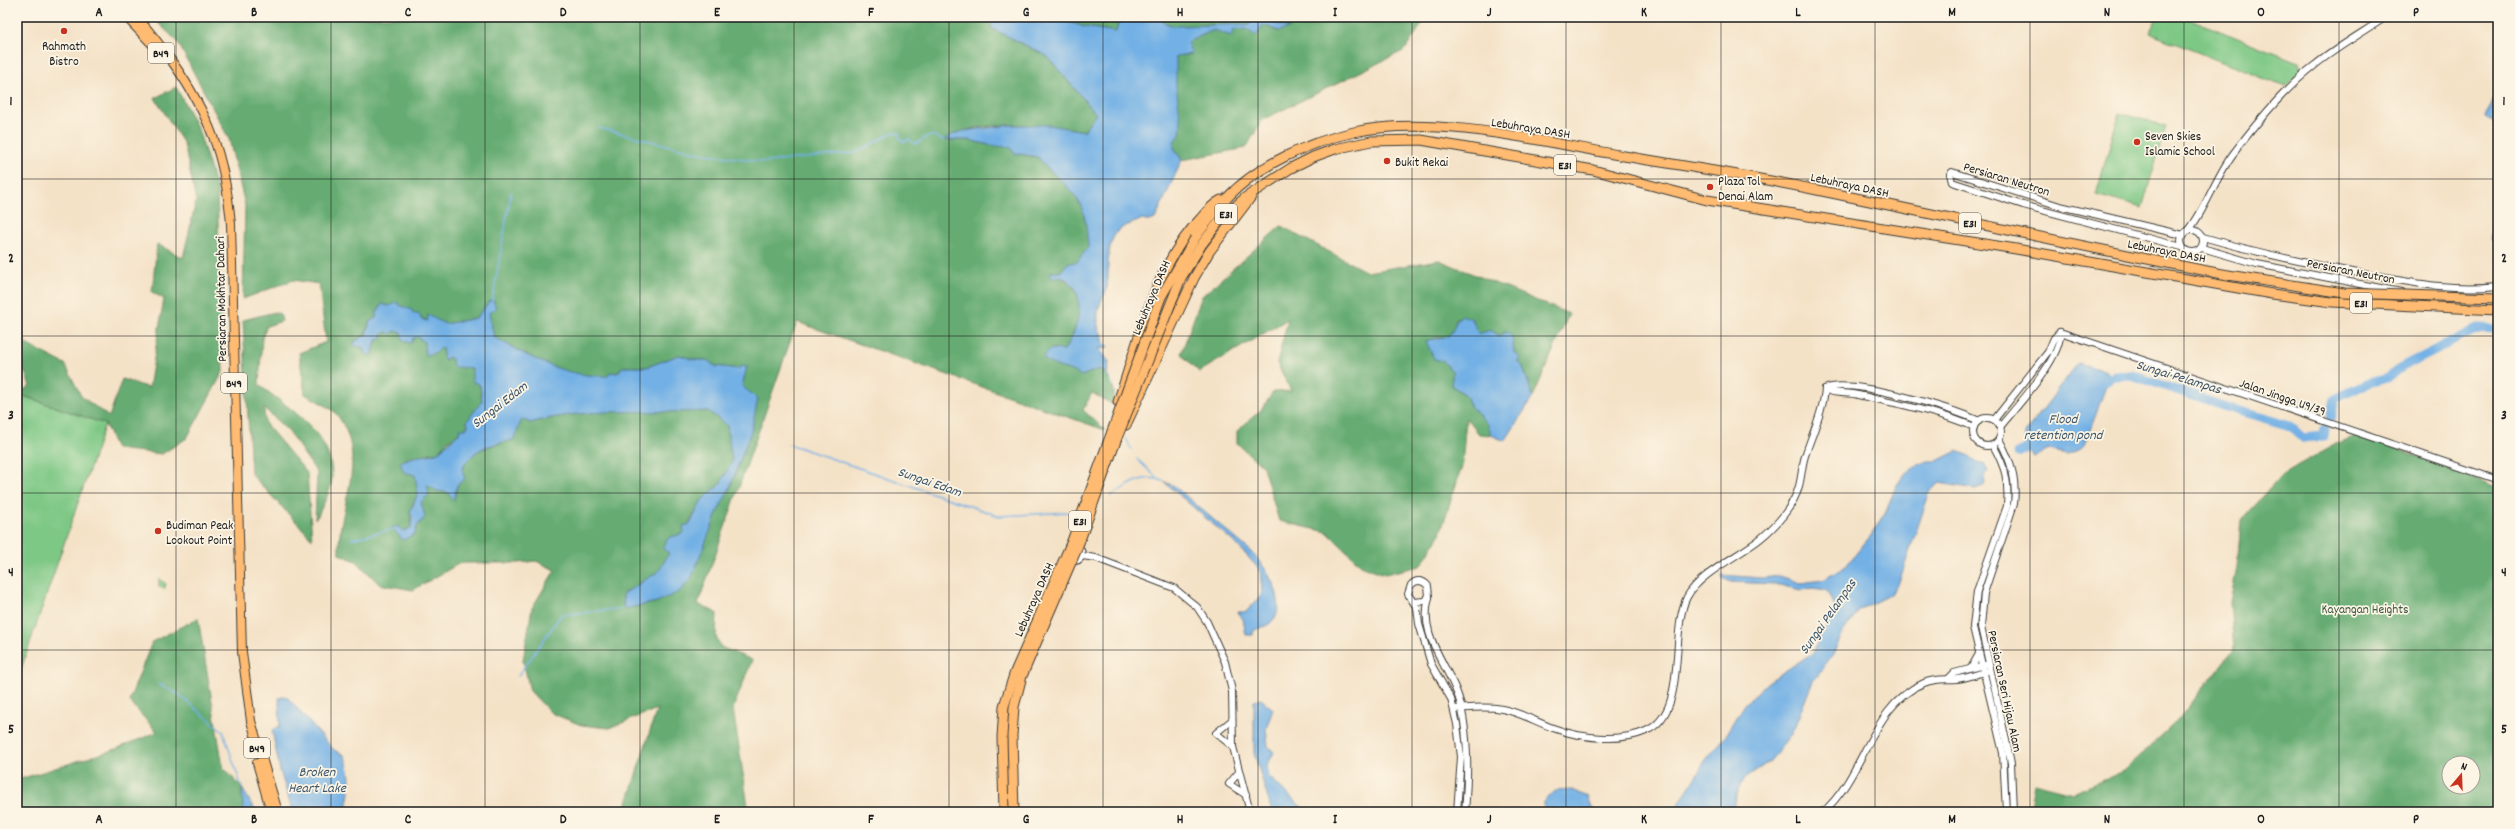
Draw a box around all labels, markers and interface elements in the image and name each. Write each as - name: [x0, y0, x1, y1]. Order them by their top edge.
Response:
- text: A: [95, 4, 103, 23]
- text: B: [251, 4, 257, 23]
- text: C: [405, 4, 412, 23]
- text: D: [560, 4, 567, 23]
- text: E: [714, 4, 721, 23]
- text: F: [868, 4, 874, 23]
- text: G: [1023, 4, 1030, 23]
- text: H: [1177, 4, 1184, 23]
- text: I: [1333, 4, 1338, 23]
- text: J: [1487, 4, 1492, 23]
- text: K: [1641, 4, 1647, 23]
- text: L: [1795, 4, 1801, 23]
- text: M: [1948, 4, 1956, 23]
- text: N: [2104, 4, 2110, 23]
- text: O: [2257, 4, 2265, 23]
- text: P: [2413, 4, 2419, 23]
- marker: Rahmath Bistro: [59, 26, 69, 36]
- place label: Rahmath Bistro: [42, 38, 86, 72]
- road number: B49: [148, 43, 174, 63]
- text: 1: [10, 93, 13, 112]
- text: 1: [2503, 93, 2506, 112]
- street label: Lebuhraya DASH: [1490, 114, 1571, 145]
- place label: Seven Skies Islamic School: [2145, 128, 2215, 162]
- marker: Seven Skies Islamic School: [2132, 137, 2142, 147]
- place label: Bukit Rekai: [1395, 154, 1449, 173]
- road number: E31: [1554, 155, 1576, 175]
- marker: Bukit Rekai: [1382, 156, 1392, 166]
- street label: Persiaran Neutron: [1961, 158, 2052, 203]
- street label: Lebuhraya DASH: [1809, 169, 1890, 204]
- place label: Plaza Tol Denai Alam: [1718, 173, 1773, 207]
- marker: Plaza Tol Denai Alam: [1705, 182, 1715, 192]
- road number: E31: [1215, 204, 1237, 224]
- road number: E31: [1959, 213, 1981, 233]
- street label: Persiaran Mokhtar Dahari: [212, 235, 233, 362]
- street label: Lebuhraya DASH: [2126, 236, 2207, 269]
- text: 2: [8, 250, 14, 269]
- text: 2: [2501, 250, 2507, 269]
- street label: Persiaran Neutron: [2305, 255, 2396, 290]
- street label: Lebuhraya DASH: [1128, 258, 1177, 338]
- road number: E31: [2350, 293, 2372, 313]
- water label: Sungai Pelampas: [2133, 355, 2225, 401]
- road number: B49: [221, 373, 247, 393]
- street label: Jalan Jingga U9/39: [2236, 375, 2328, 422]
- water label: Sungai Edam: [468, 377, 533, 434]
- text: 3: [8, 407, 14, 426]
- text: 3: [2501, 407, 2507, 426]
- water label: Flood retention pond: [2024, 410, 2105, 446]
- water label: Sungai Edam: [895, 463, 964, 503]
- road number: E31: [1069, 511, 1091, 531]
- place label: Budiman Peak Lookout Point: [166, 517, 233, 551]
- marker: Budiman Peak Lookout Point: [153, 526, 163, 536]
- street label: Lebuhraya DASH: [1010, 560, 1060, 640]
- text: 4: [8, 564, 14, 583]
- text: 4: [2501, 564, 2507, 583]
- water label: Sungai Pelampas: [1795, 574, 1863, 659]
- park label: Kayangan Heights: [2322, 601, 2408, 620]
- street label: Persiaran Seri Hijau Alam: [1981, 629, 2026, 754]
- text: 5: [8, 721, 14, 740]
- text: 5: [2501, 721, 2507, 740]
- road number: B49: [244, 738, 270, 758]
- north arrow: [2441, 755, 2481, 795]
- text: N: [2458, 759, 2469, 776]
- water label: Broken Heart Lake: [288, 763, 347, 799]
- text: A: [95, 811, 103, 829]
- text: B: [251, 811, 257, 829]
- text: C: [405, 811, 412, 829]
- text: D: [560, 811, 567, 829]
- text: E: [714, 811, 721, 829]
- text: F: [868, 811, 874, 829]
- text: G: [1023, 811, 1030, 829]
- text: H: [1177, 811, 1184, 829]
- text: I: [1333, 811, 1338, 829]
- text: J: [1487, 811, 1492, 829]
- text: K: [1641, 811, 1647, 829]
- text: L: [1795, 811, 1801, 829]
- text: M: [1948, 811, 1956, 829]
- text: N: [2104, 811, 2110, 829]
- text: O: [2257, 811, 2265, 829]
- text: P: [2413, 811, 2419, 829]

